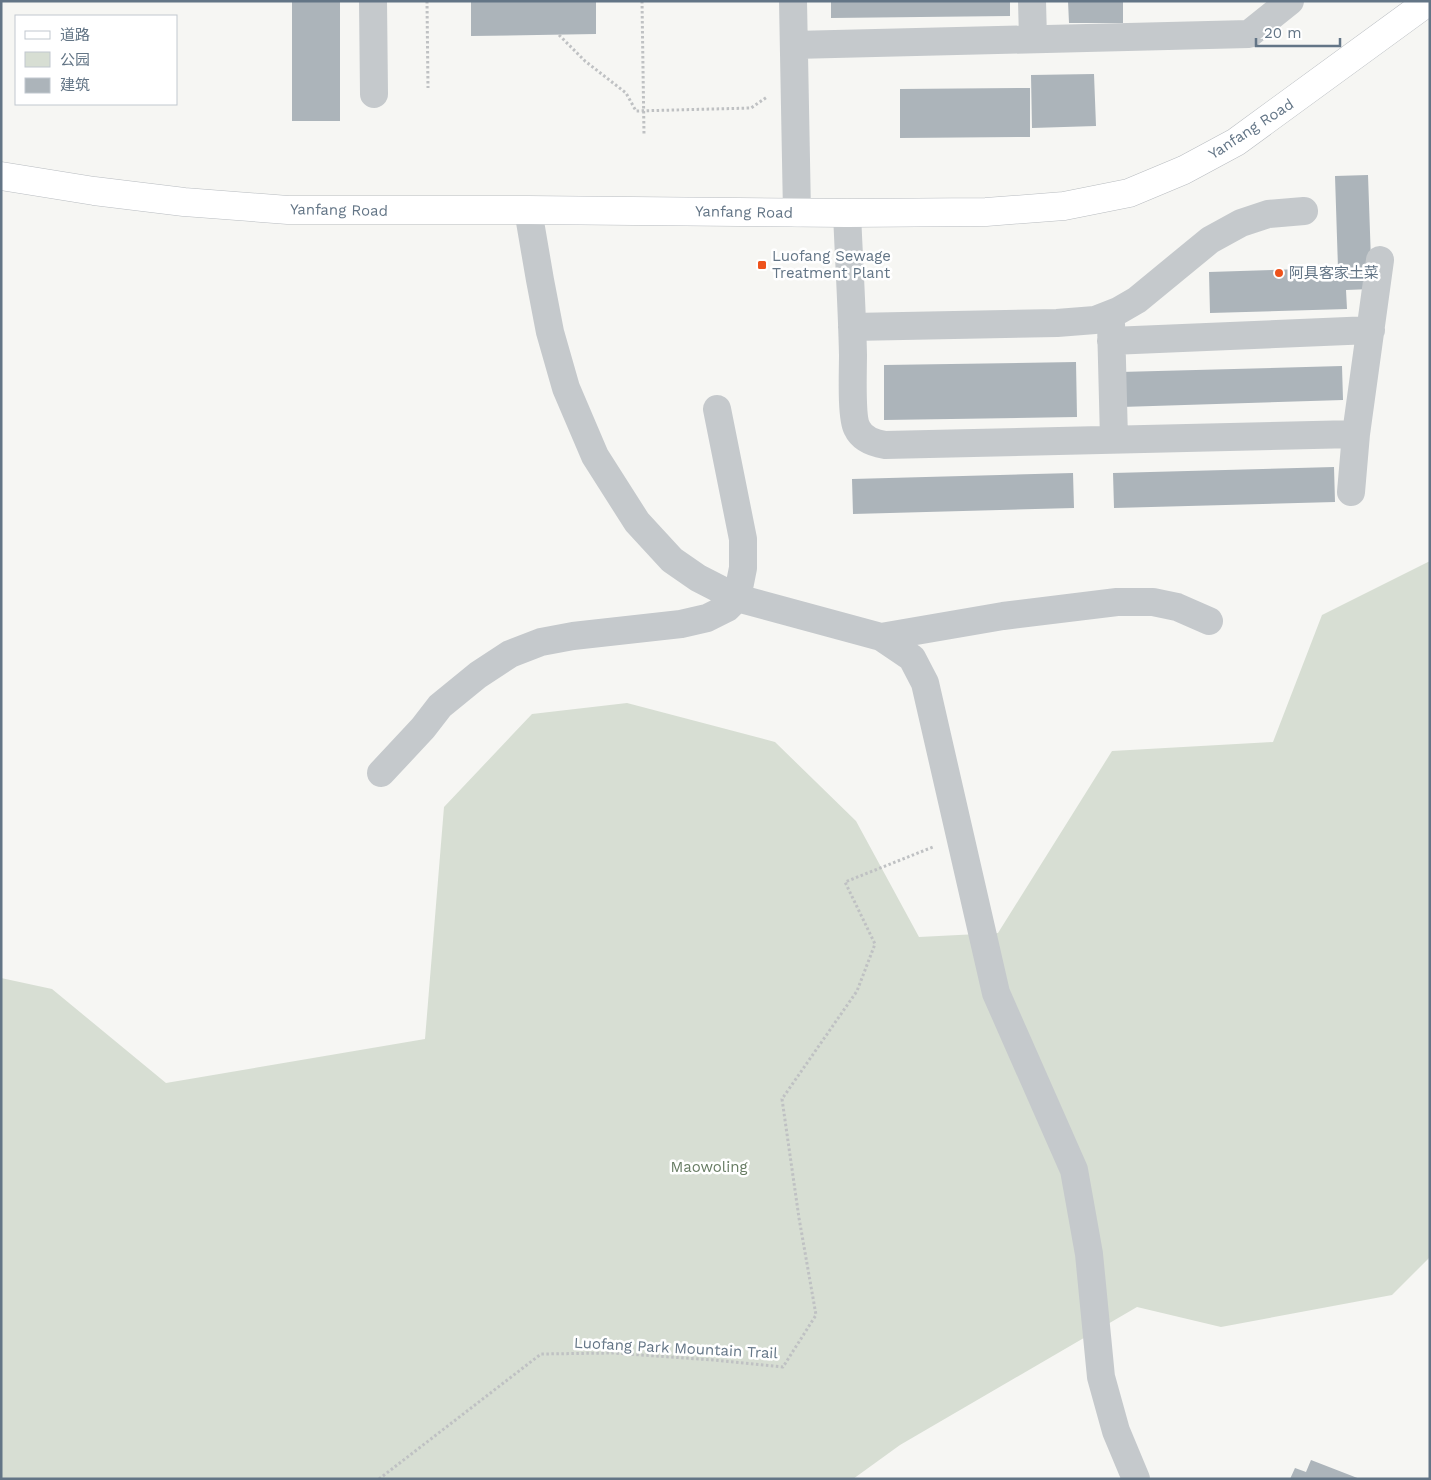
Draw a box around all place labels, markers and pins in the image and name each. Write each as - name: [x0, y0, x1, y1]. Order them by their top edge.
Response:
- place label: Luofang Sewage Treatment Plant: [772, 247, 891, 282]
- marker: Luofang Sewage Treatment Plant: [756, 259, 768, 271]
- place label: 阿具客家土菜: [1289, 264, 1379, 282]
- marker: 阿具客家土菜: [1273, 267, 1285, 279]

